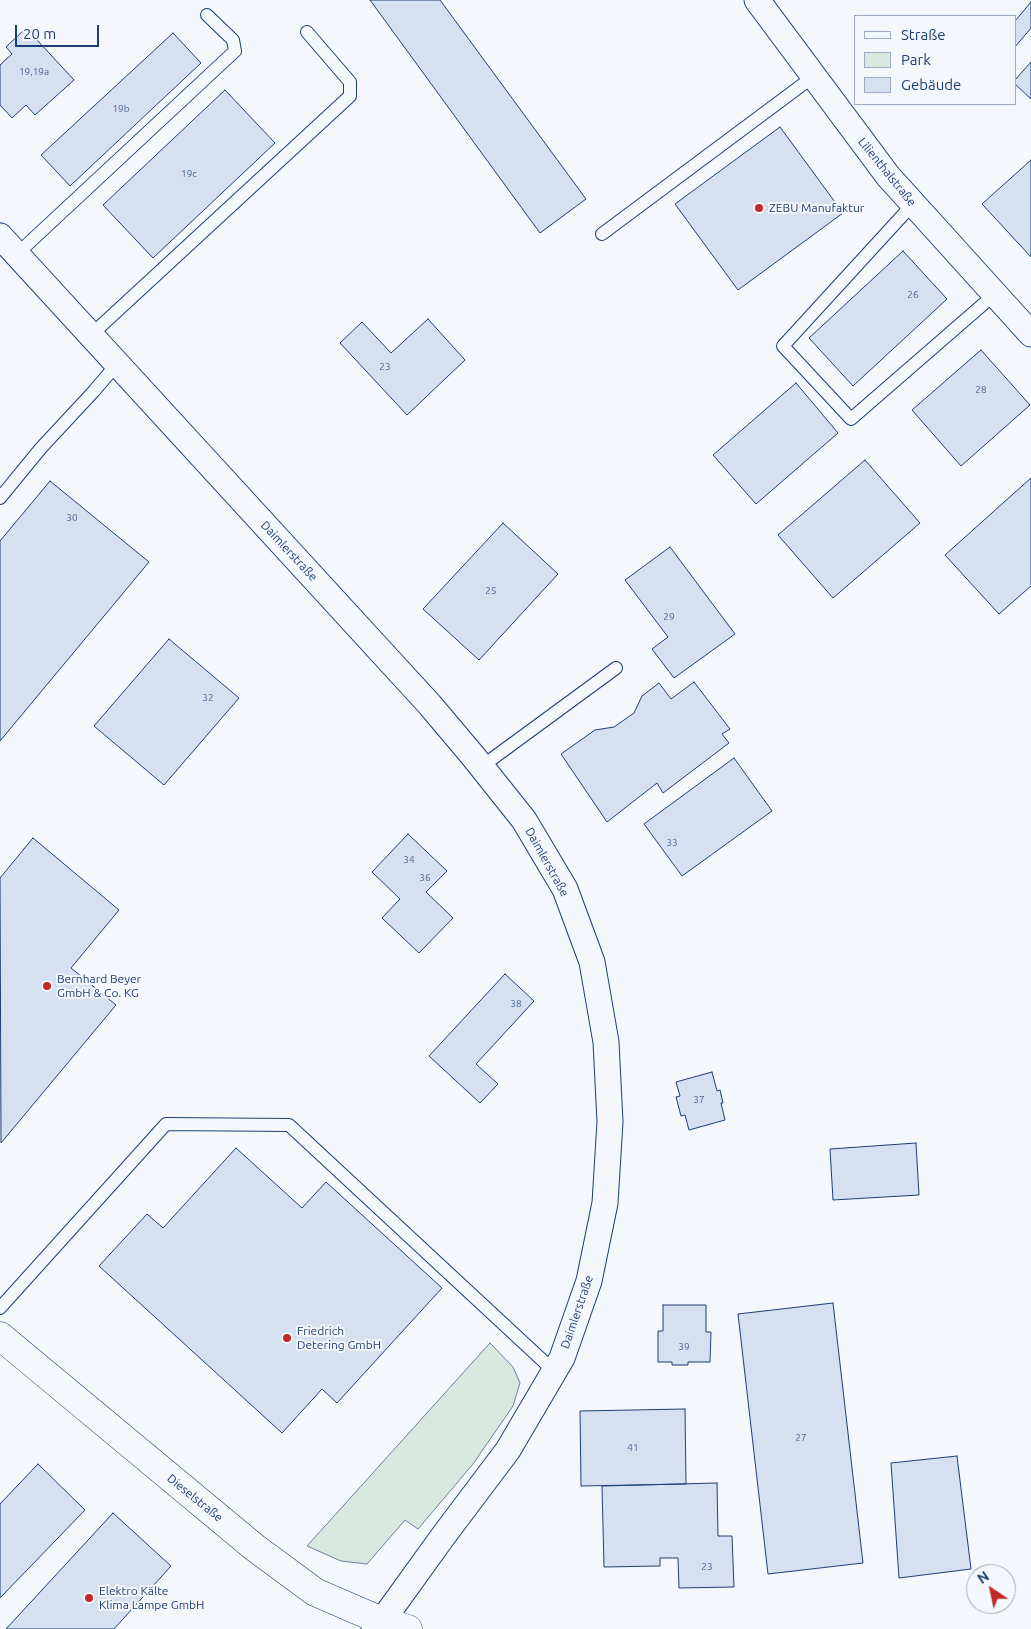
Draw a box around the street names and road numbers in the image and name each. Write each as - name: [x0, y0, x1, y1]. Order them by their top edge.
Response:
- street label: Lilienthalstraße: [855, 135, 919, 209]
- street label: Daimlerstraße: [258, 518, 320, 584]
- street label: Daimlerstraße: [522, 825, 572, 899]
- street label: Daimlerstraße: [558, 1273, 596, 1351]
- street label: Dieselstraße: [164, 1471, 226, 1525]

